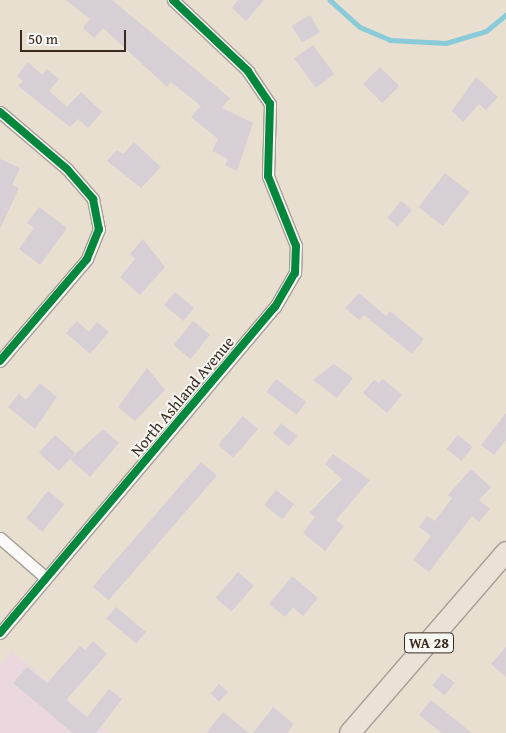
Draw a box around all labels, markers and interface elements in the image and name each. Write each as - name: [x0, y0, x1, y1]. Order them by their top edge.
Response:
- scale bar: [22, 20, 129, 52]
- text: 50 m: [28, 28, 58, 49]
- street label: North Ashland Avenue: [126, 332, 238, 460]
- road number: WA 28: [403, 630, 455, 656]

